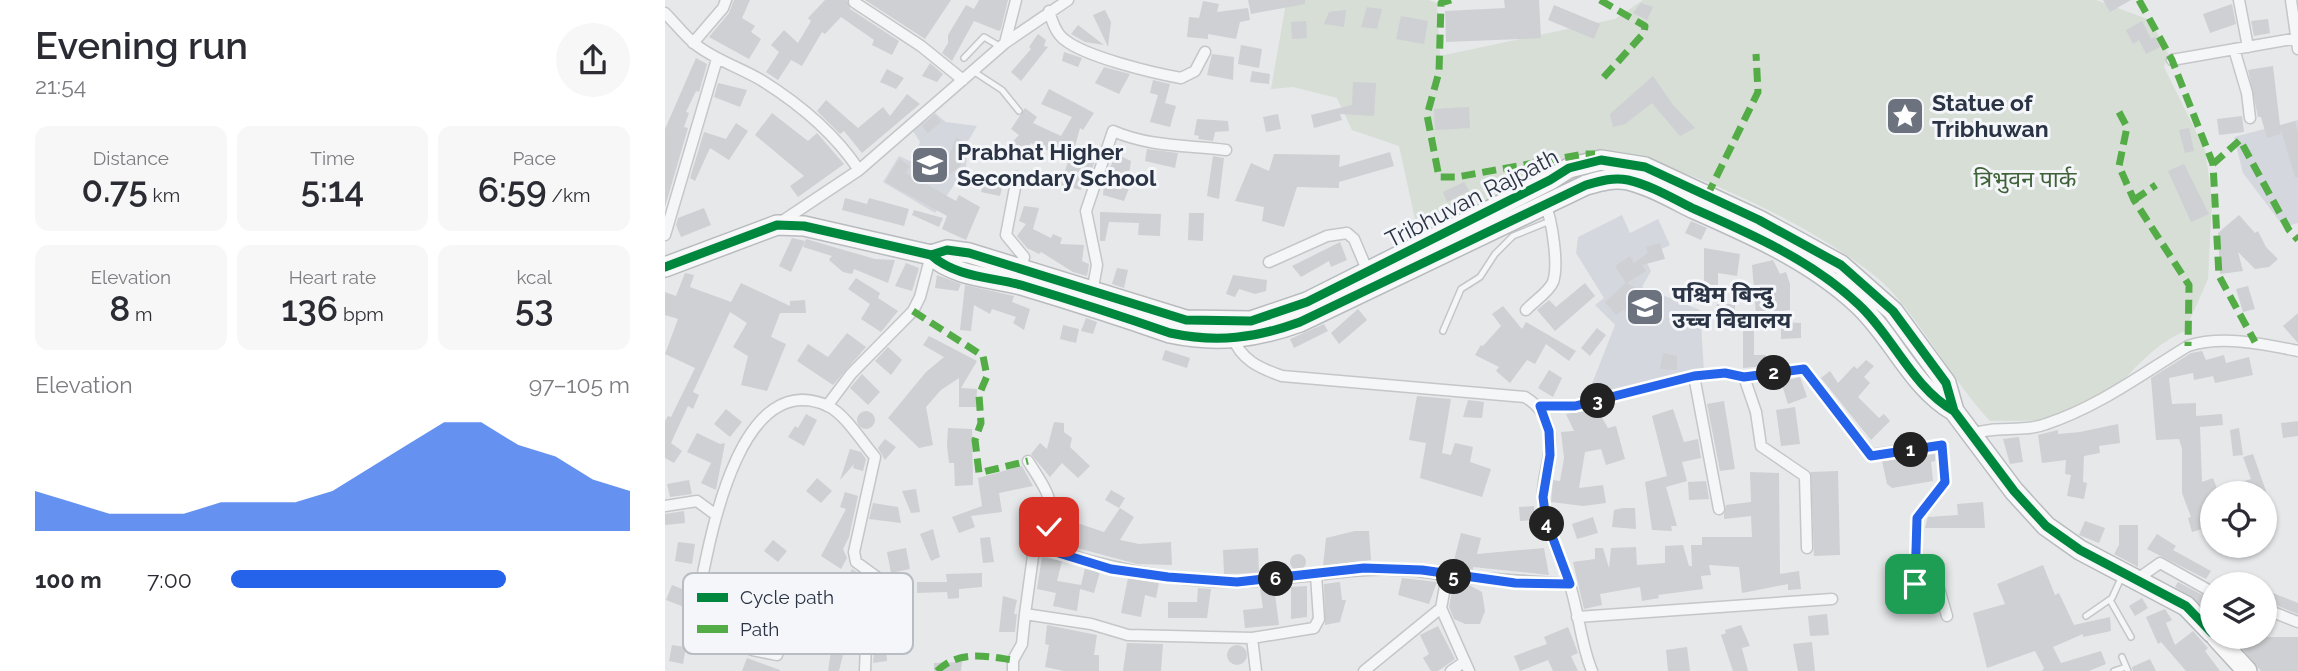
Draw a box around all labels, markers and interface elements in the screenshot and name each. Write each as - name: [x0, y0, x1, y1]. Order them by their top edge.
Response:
- text: Evening run: [35, 23, 248, 68]
- button: share: [556, 23, 630, 97]
- text: 21:54: [35, 72, 86, 99]
- place label: Statue of Tribhuwan: [1932, 89, 2049, 142]
- place icon: Statue of Tribhuwan: [1884, 95, 1926, 137]
- place label: Prabhat Higher Secondary School: [957, 138, 1157, 191]
- street label: Tribhuvan Rajpath: [1381, 142, 1563, 253]
- school or university icon: Prabhat Higher Secondary School: [909, 144, 951, 186]
- text: Distance: [93, 147, 169, 169]
- text: Time: [310, 147, 355, 169]
- text: Pace: [512, 147, 556, 169]
- park label: त्रिभुवन पार्क: [1974, 165, 2078, 194]
- text: 0.75: [82, 169, 148, 210]
- text: 5:14: [301, 169, 364, 210]
- text: 6:59: [478, 169, 547, 210]
- text: km: [148, 184, 180, 206]
- text: /km: [547, 184, 591, 206]
- text: Elevation: [90, 266, 171, 288]
- text: Heart rate: [289, 266, 376, 288]
- text: kcal: [516, 266, 552, 288]
- place label: पश्चिम बिन्दु उच्च विद्यालय: [1672, 280, 1792, 333]
- school or university icon: पश्चिम बिन्दु उच्च विद्यालय: [1624, 286, 1666, 328]
- text: 8: [109, 288, 130, 329]
- text: 136: [281, 288, 338, 329]
- text: 53: [515, 288, 553, 329]
- text: m: [130, 303, 153, 325]
- text: bpm: [338, 303, 384, 325]
- pin: 2: [1757, 356, 1791, 390]
- text: 2: [1768, 361, 1779, 383]
- text: Elevation: [35, 371, 133, 398]
- text: 97–105 m: [529, 371, 630, 398]
- pin: 3: [1581, 384, 1615, 418]
- text: 3: [1592, 389, 1603, 411]
- pin: 1: [1893, 433, 1929, 468]
- text: 1: [1906, 438, 1915, 460]
- map controls: [2200, 481, 2277, 649]
- button: locate: [2200, 481, 2277, 558]
- pin: [1019, 497, 1079, 557]
- pin: 4: [1529, 506, 1565, 542]
- icon: check: [1030, 508, 1068, 546]
- text: 4: [1541, 512, 1552, 534]
- pin: [1885, 554, 1945, 614]
- pin: 5: [1437, 560, 1471, 594]
- pin: 6: [1259, 562, 1293, 596]
- text: 5: [1448, 565, 1459, 587]
- icon: arrive: [1896, 565, 1934, 603]
- text: 100 m: [35, 566, 102, 593]
- text: 7:00: [147, 566, 192, 593]
- text: 6: [1270, 567, 1281, 589]
- button: layers: [2200, 572, 2277, 649]
- legend: [683, 573, 913, 654]
- text: Cycle path: [740, 586, 834, 608]
- text: Path: [740, 618, 779, 640]

